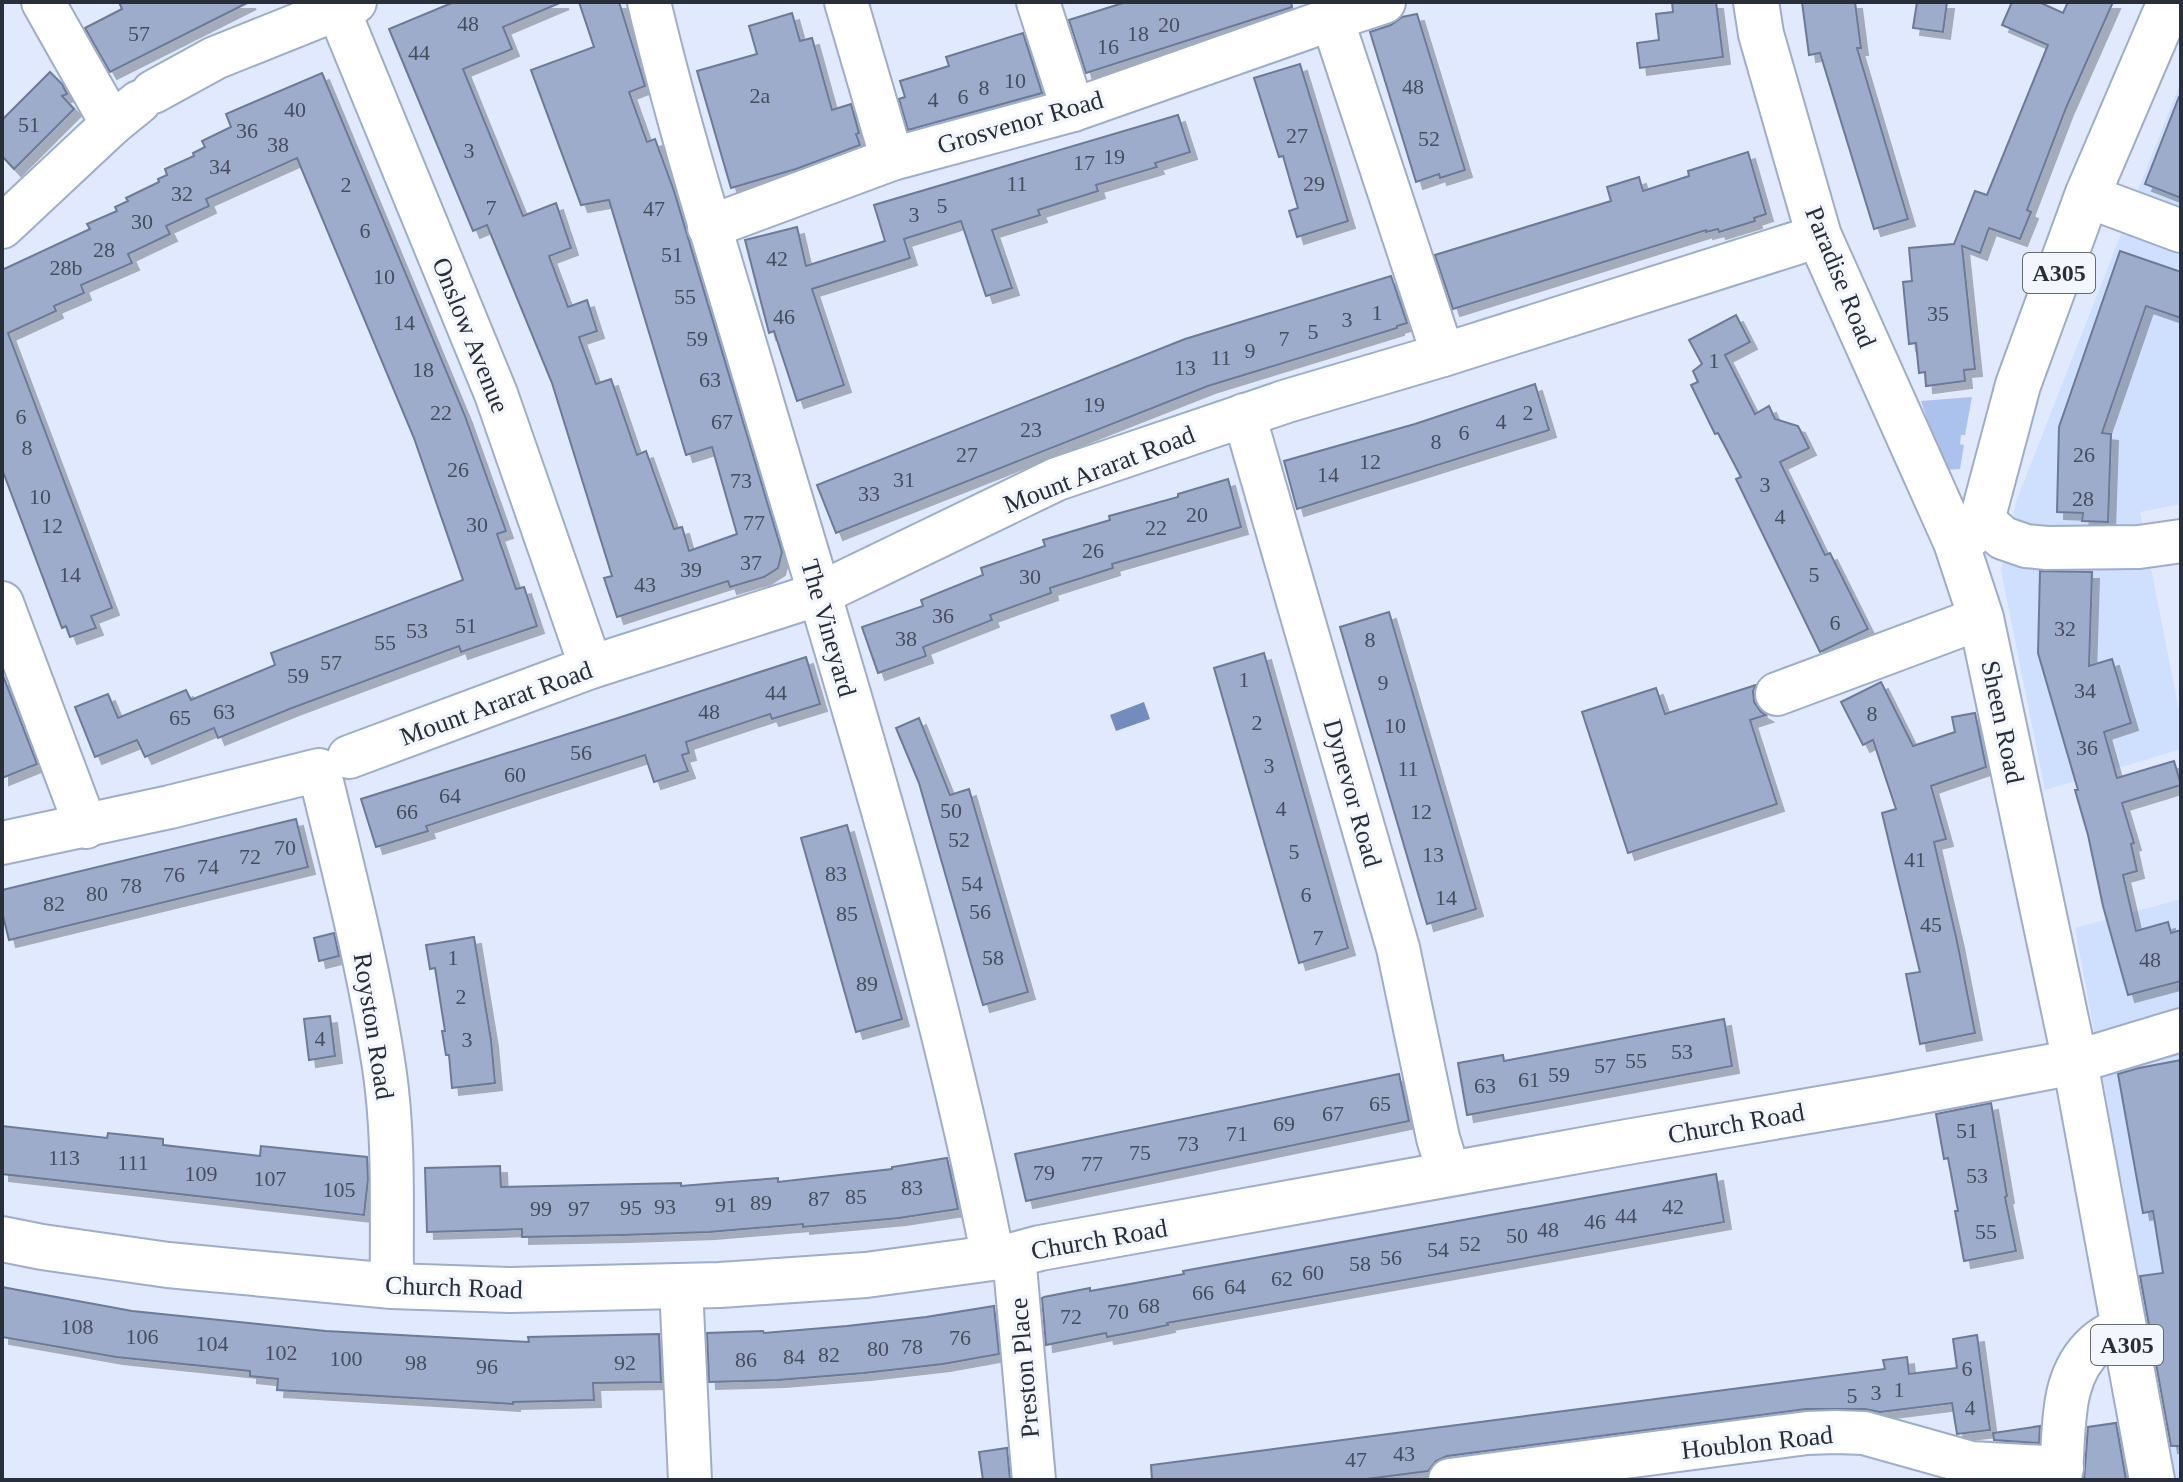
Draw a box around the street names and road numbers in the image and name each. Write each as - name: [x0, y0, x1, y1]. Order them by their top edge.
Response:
- street label: Grosvenor Road: [934, 85, 1106, 160]
- street label: Paradise Road: [1799, 202, 1882, 352]
- street label: Onslow Avenue: [426, 253, 515, 417]
- road number: A305: [2023, 253, 2095, 293]
- street label: Mount Ararat Road: [1000, 420, 1199, 519]
- street label: The Vineyard: [795, 556, 862, 700]
- street label: Mount Ararat Road: [396, 655, 596, 752]
- street label: Sheen Road: [1975, 658, 2030, 786]
- street label: Dynevor Road: [1318, 716, 1387, 870]
- street label: Royston Road: [348, 951, 399, 1101]
- street label: Church Road: [1666, 1097, 1807, 1150]
- street label: Church Road: [1029, 1213, 1170, 1266]
- street label: Church Road: [385, 1271, 523, 1304]
- street label: Preston Place: [1004, 1297, 1045, 1439]
- road number: A305: [2091, 1325, 2163, 1365]
- street label: Houblon Road: [1680, 1420, 1834, 1465]

